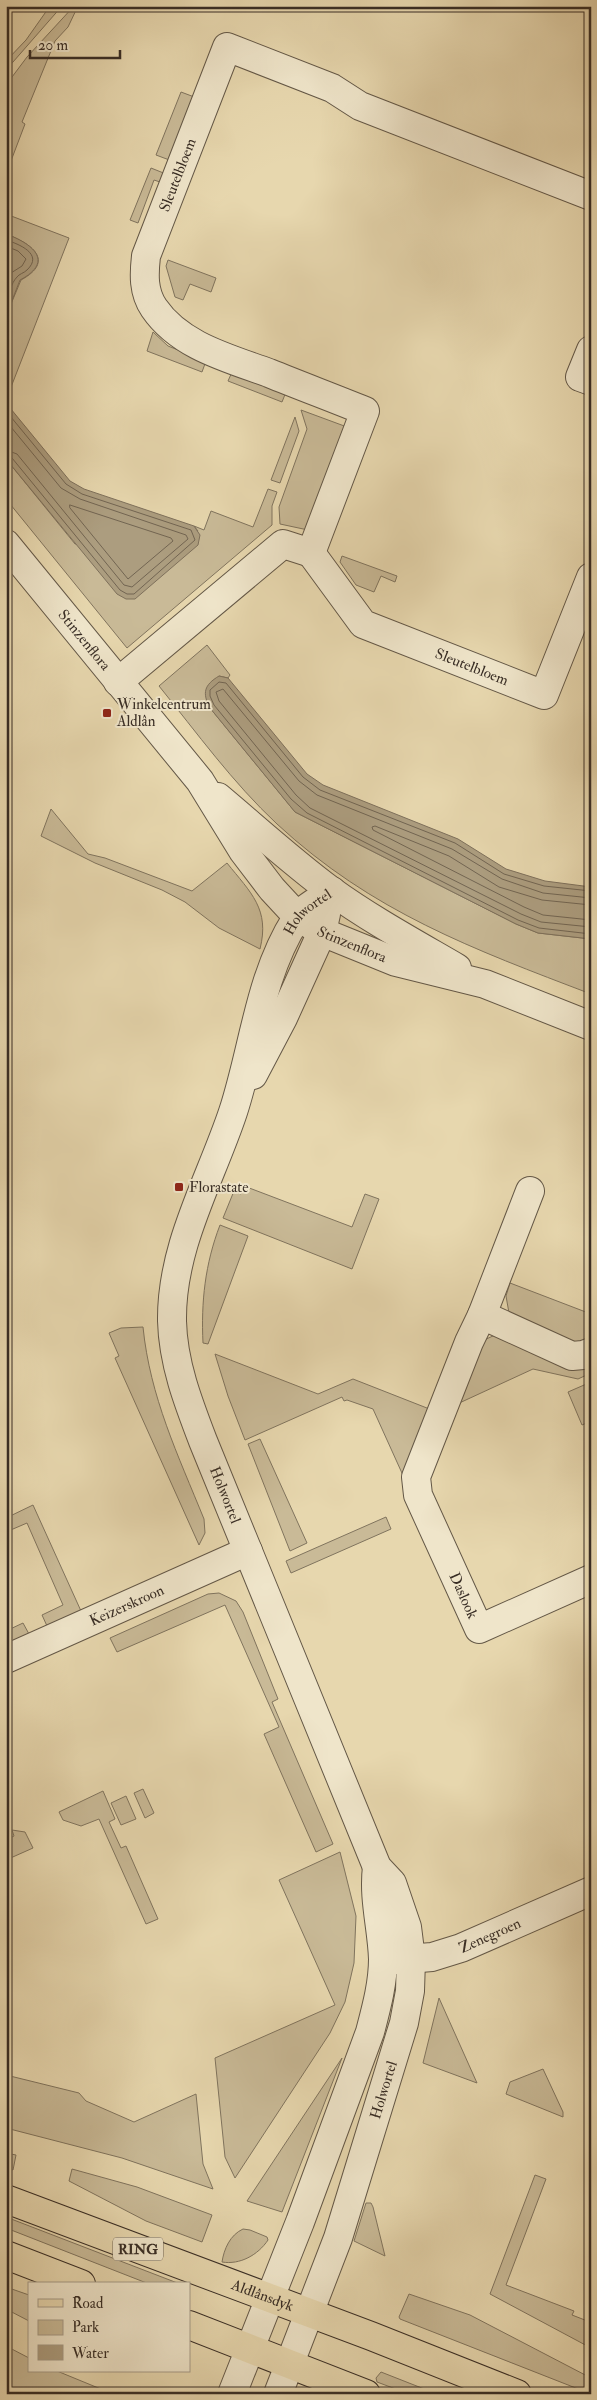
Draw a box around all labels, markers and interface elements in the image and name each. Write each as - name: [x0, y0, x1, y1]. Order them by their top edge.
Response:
- scale bar: [30, 28, 120, 60]
- text: 20 m: [38, 36, 68, 55]
- street label: Sleutelbloem: [155, 135, 200, 214]
- street label: Stinzenflora: [54, 606, 116, 675]
- street label: Sleutelbloem: [432, 644, 512, 690]
- place label: Winkelcentrum Aldlân: [116, 695, 211, 731]
- marker: Winkelcentrum Aldlân: [101, 707, 113, 719]
- street label: Holwortel: [279, 885, 335, 938]
- street label: Stinzenflora: [313, 922, 390, 967]
- place label: Florastate: [189, 1178, 248, 1197]
- marker: Florastate: [173, 1181, 185, 1193]
- street label: Holwortel: [205, 1464, 245, 1526]
- street label: Daslook: [445, 1569, 483, 1622]
- street label: Keizerskroon: [86, 1580, 167, 1630]
- street label: Zenegroen: [456, 1913, 524, 1957]
- street label: Holwortel: [366, 2058, 401, 2121]
- road number: RING: [113, 2238, 163, 2260]
- street label: Aldlânsdyk: [228, 2275, 296, 2316]
- legend: [28, 2282, 190, 2372]
- text: Road: [72, 2294, 104, 2313]
- text: Park: [72, 2318, 99, 2337]
- text: Water: [71, 2344, 109, 2363]

